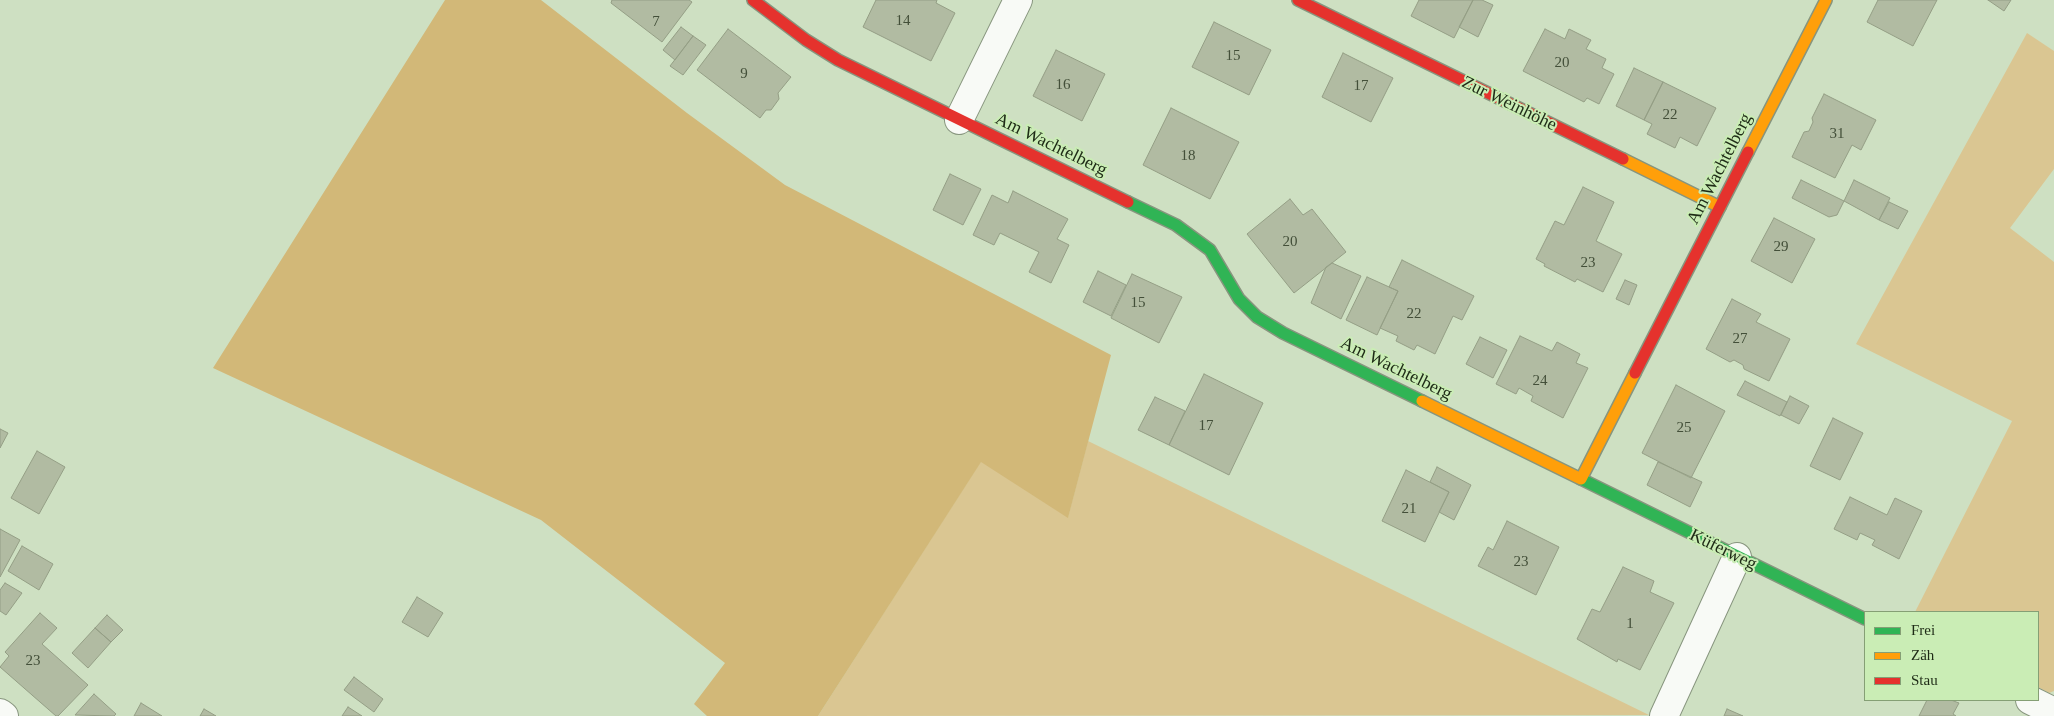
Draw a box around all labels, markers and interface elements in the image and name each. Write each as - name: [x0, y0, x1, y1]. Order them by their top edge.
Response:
- house number: 14: [896, 12, 910, 30]
- house number: 7: [652, 13, 660, 31]
- house number: 15: [1226, 47, 1240, 65]
- house number: 20: [1554, 54, 1570, 72]
- house number: 9: [740, 65, 748, 83]
- street label: Zur Weinhöhe: [1458, 72, 1560, 136]
- house number: 16: [1056, 76, 1070, 94]
- house number: 17: [1354, 77, 1368, 95]
- house number: 22: [1662, 106, 1678, 124]
- street label: Am Wachtelberg: [992, 109, 1110, 181]
- street label: Am Wachtelberg: [1683, 110, 1757, 228]
- house number: 31: [1830, 125, 1844, 143]
- house number: 18: [1180, 147, 1196, 165]
- house number: 20: [1282, 233, 1298, 251]
- house number: 29: [1774, 238, 1788, 256]
- house number: 23: [1580, 254, 1596, 272]
- house number: 15: [1130, 294, 1146, 312]
- house number: 22: [1406, 305, 1422, 323]
- house number: 27: [1732, 330, 1748, 348]
- street label: Am Wachtelberg: [1337, 333, 1455, 405]
- house number: 24: [1532, 372, 1548, 390]
- house number: 17: [1198, 417, 1214, 435]
- house number: 25: [1676, 419, 1692, 437]
- house number: 21: [1402, 500, 1416, 518]
- street label: Küferweg: [1686, 525, 1760, 575]
- house number: 23: [1514, 553, 1528, 571]
- legend: [1864, 611, 2039, 701]
- house number: 1: [1626, 615, 1634, 633]
- text: Frei: [1911, 622, 1935, 638]
- text: Zäh: [1911, 647, 1934, 663]
- house number: 23: [26, 652, 40, 670]
- text: Stau: [1911, 672, 1938, 688]

